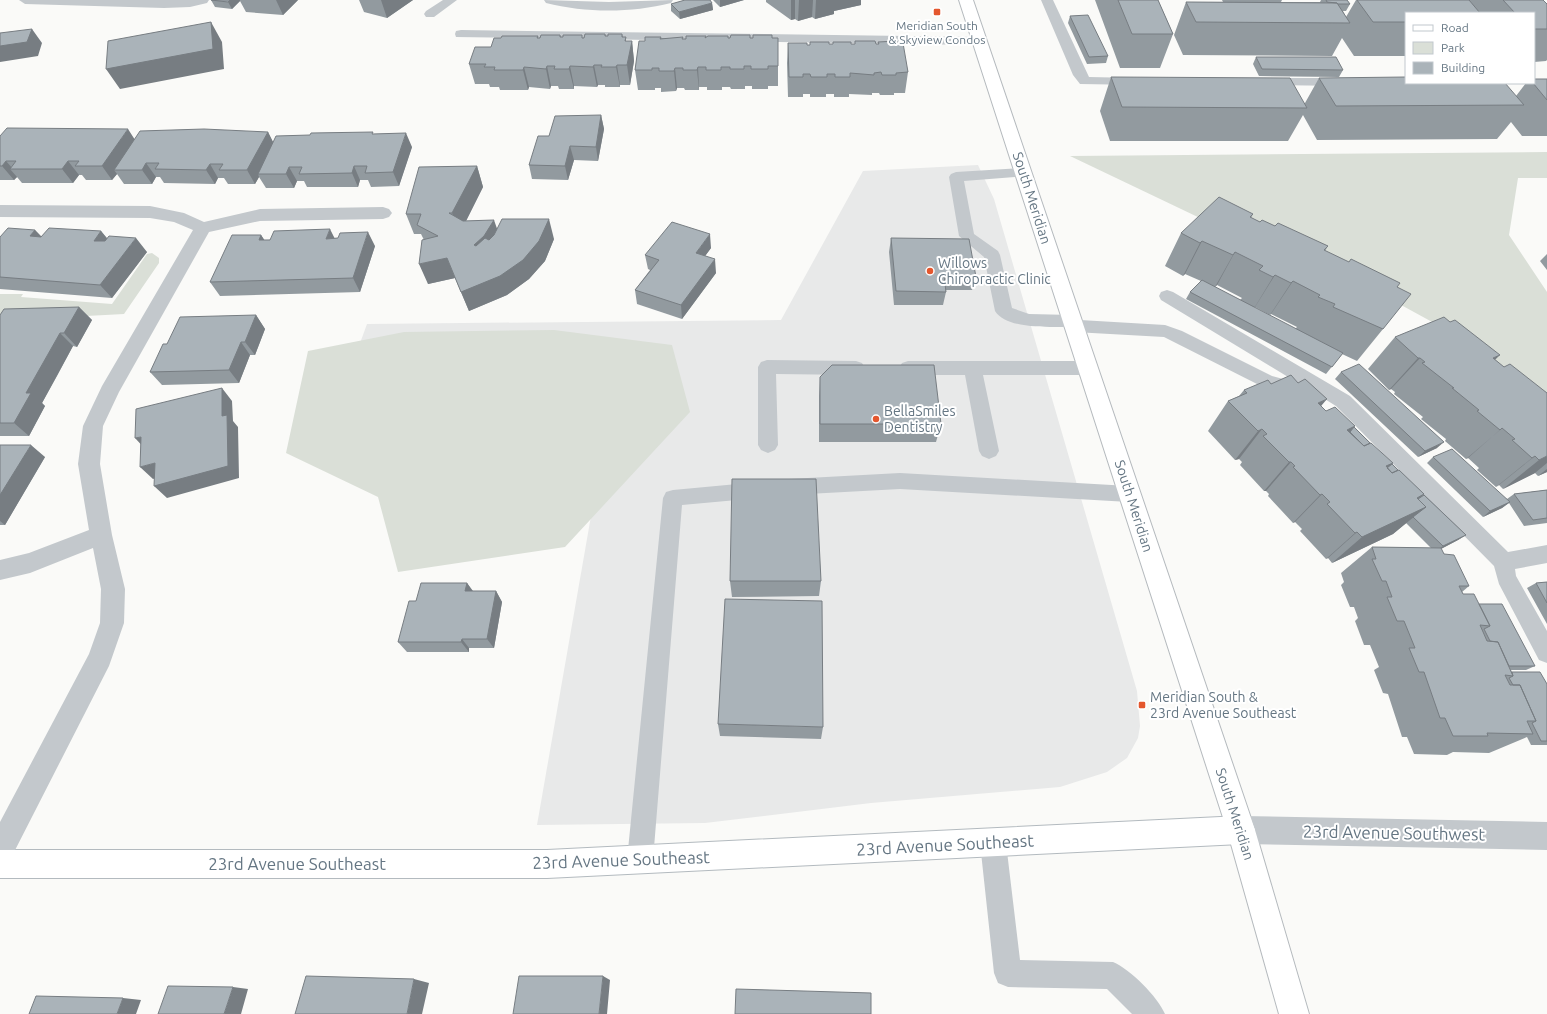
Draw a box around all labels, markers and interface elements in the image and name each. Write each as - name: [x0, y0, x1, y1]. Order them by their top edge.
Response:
- marker: Meridian South & Skyview Condos: [932, 7, 942, 17]
- legend: [1405, 12, 1535, 84]
- place label: Meridian South & Skyview Condos: [889, 19, 985, 46]
- text: Road: [1441, 21, 1469, 34]
- text: Park: [1441, 41, 1465, 54]
- text: Building: [1441, 61, 1485, 74]
- street label: South Meridian: [1010, 150, 1054, 246]
- place label: Willows Chiropractic Clinic: [938, 255, 1051, 287]
- marker: Willows Chiropractic Clinic: [925, 266, 935, 276]
- place label: BellaSmiles Dentistry: [884, 403, 955, 435]
- marker: BellaSmiles Dentistry: [871, 414, 881, 424]
- street label: South Meridian: [1112, 458, 1156, 554]
- place label: Meridian South & 23rd Avenue Southeast: [1150, 689, 1297, 721]
- marker: Meridian South & 23rd Avenue Southeast: [1137, 700, 1147, 710]
- street label: South Meridian: [1213, 766, 1257, 862]
- street label: 23rd Avenue Southwest: [1303, 821, 1486, 844]
- street label: 23rd Avenue Southeast: [856, 830, 1035, 859]
- street label: 23rd Avenue Southeast: [532, 847, 710, 872]
- street label: 23rd Avenue Southeast: [208, 854, 386, 873]

